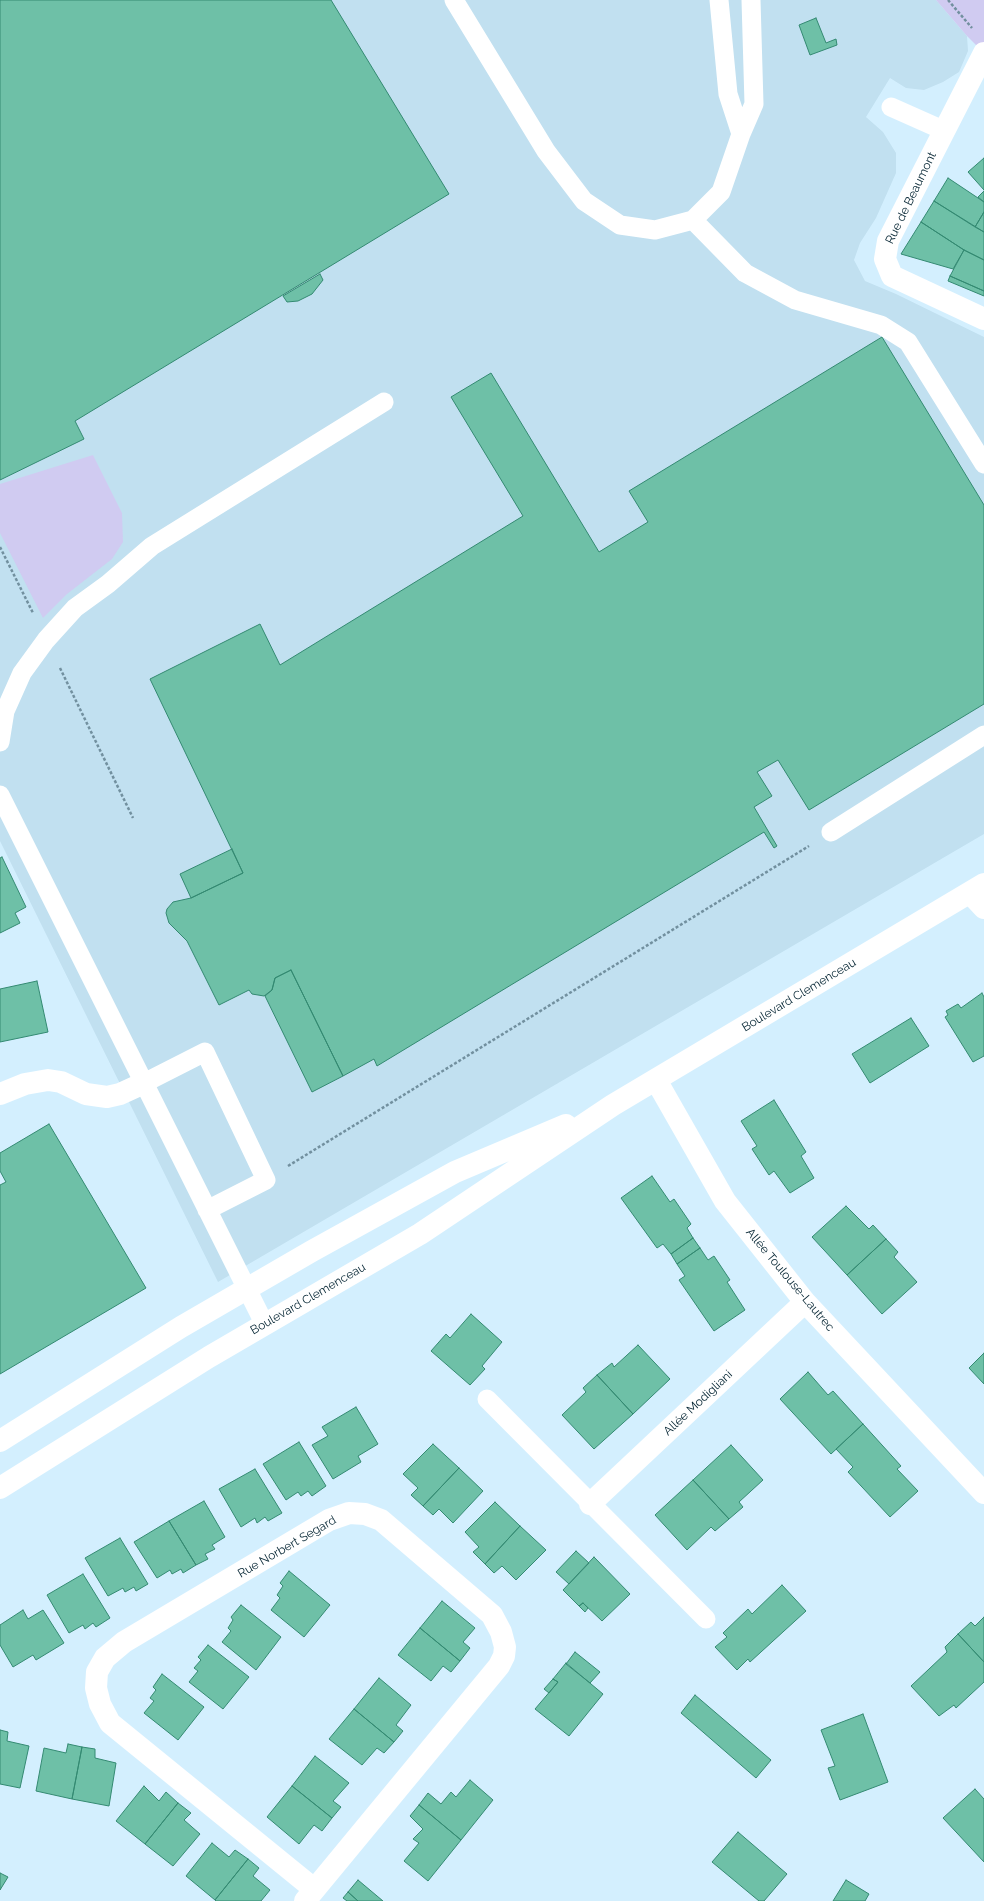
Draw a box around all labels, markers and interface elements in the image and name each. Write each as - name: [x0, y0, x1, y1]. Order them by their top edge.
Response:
- street label: Rue de Beaumont: [883, 150, 939, 246]
- street label: Boulevard Clemenceau: [739, 955, 859, 1035]
- street label: Allée Toulouse-Lautrec: [743, 1226, 837, 1334]
- street label: Boulevard Clemenceau: [248, 1260, 368, 1338]
- street label: Allée Modigliani: [661, 1367, 735, 1439]
- street label: Rue Norbert Segard: [235, 1513, 339, 1581]

